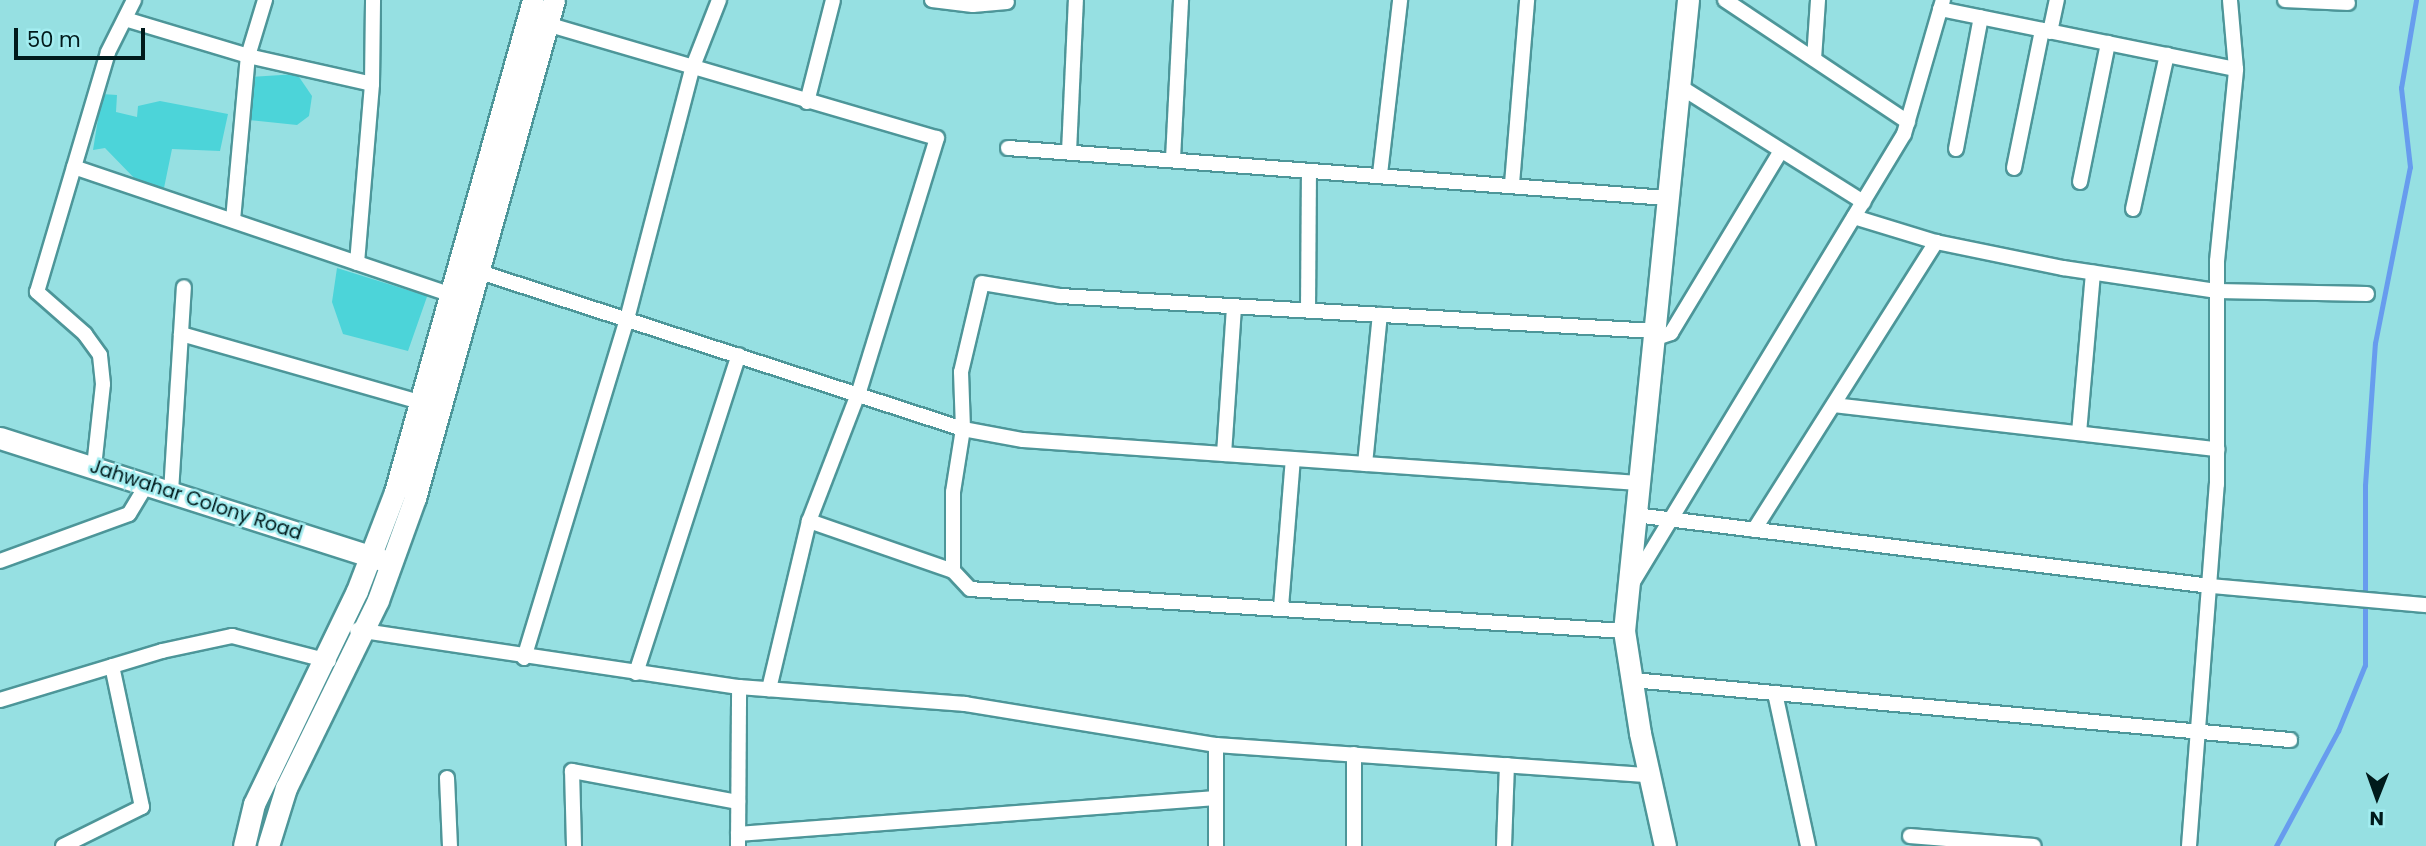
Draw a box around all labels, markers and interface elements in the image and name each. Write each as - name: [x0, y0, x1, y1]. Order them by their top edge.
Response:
- scale bar: [18, 14, 149, 58]
- text: 50 m: [27, 25, 81, 54]
- street label: Jahwahar Colony Road: [87, 455, 305, 545]
- north arrow: [2342, 762, 2412, 832]
- text: N: [2369, 805, 2384, 832]

